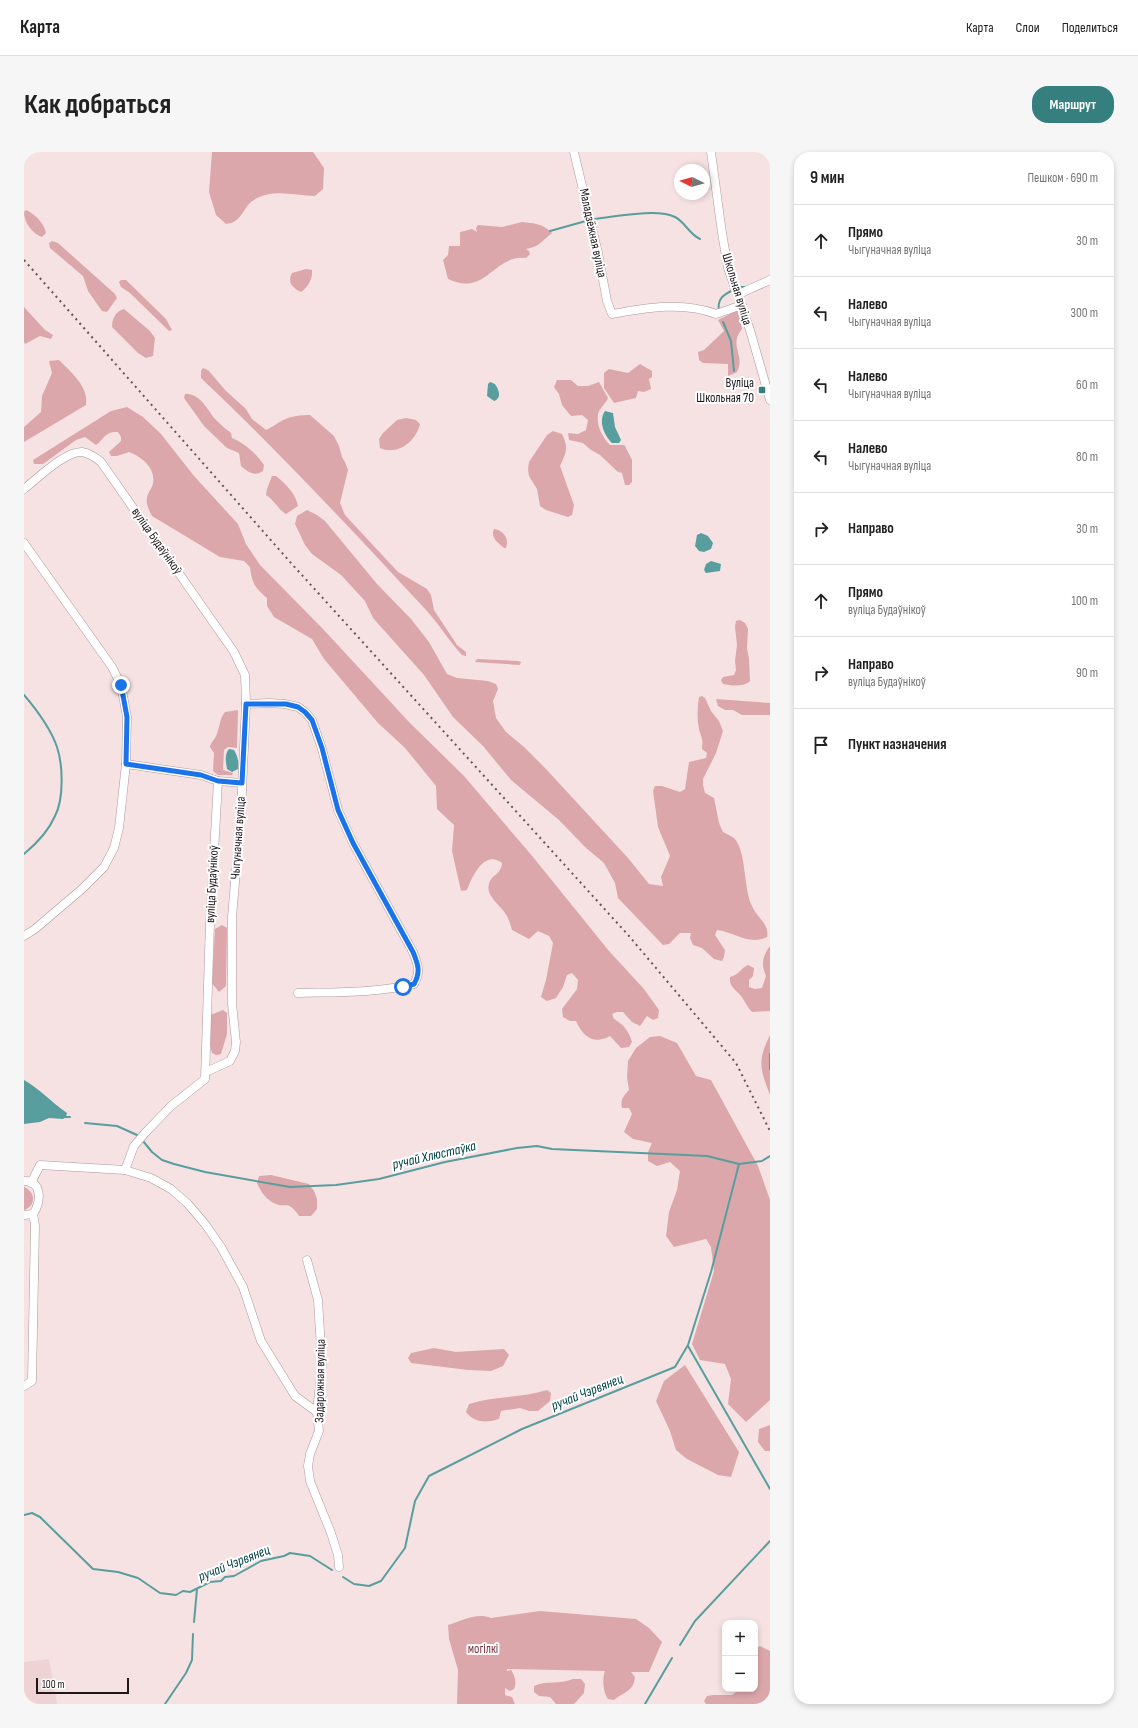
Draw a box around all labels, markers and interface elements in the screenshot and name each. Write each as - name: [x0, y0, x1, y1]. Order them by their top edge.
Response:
- text: Карта: [20, 16, 60, 39]
- text: Карта: [966, 19, 994, 36]
- text: Слои: [1016, 19, 1040, 36]
- text: Поделиться: [1062, 19, 1118, 36]
- button: Маршрут: [1032, 86, 1114, 123]
- text: Как добраться: [24, 88, 171, 121]
- north arrow: [674, 164, 710, 200]
- text: 9 мин: [810, 168, 844, 188]
- text: Пешком · 690 m: [1027, 170, 1098, 186]
- street label: Маладзёжная вуліца: [576, 187, 610, 279]
- text: Прямо: [848, 223, 883, 242]
- icon: ahead: [810, 230, 832, 252]
- text: 30 m: [1076, 233, 1098, 249]
- text: Чыгуначная вуліца: [848, 242, 931, 258]
- street label: Школьная вуліца: [718, 251, 756, 327]
- text: Налево: [848, 295, 888, 314]
- icon: left: [810, 302, 832, 324]
- text: 300 m: [1071, 305, 1098, 321]
- text: Чыгуначная вуліца: [848, 314, 931, 330]
- text: Налево: [848, 367, 888, 386]
- icon: left: [810, 374, 832, 396]
- place label: Вуліца Школьная 70: [696, 375, 754, 406]
- text: 60 m: [1076, 377, 1098, 393]
- marker: Вуліца Школьная 70: [757, 385, 767, 395]
- text: Чыгуначная вуліца: [848, 386, 931, 402]
- text: Налево: [848, 439, 888, 458]
- icon: left: [810, 446, 832, 468]
- text: 80 m: [1076, 449, 1098, 465]
- text: Чыгуначная вуліца: [848, 458, 931, 474]
- street label: вуліца Будаўнікоў: [128, 505, 186, 577]
- icon: right: [810, 518, 832, 540]
- text: Направо: [848, 519, 894, 538]
- text: 30 m: [1076, 521, 1098, 537]
- text: Прямо: [848, 583, 883, 602]
- icon: ahead: [810, 590, 832, 612]
- text: 100 m: [1071, 593, 1098, 609]
- text: вуліца Будаўнікоў: [848, 602, 926, 618]
- text: Направо: [848, 655, 894, 674]
- icon: right: [810, 662, 832, 684]
- text: 90 m: [1076, 665, 1098, 681]
- text: вуліца Будаўнікоў: [848, 674, 926, 690]
- route end: [112, 676, 130, 694]
- icon: arrive: [810, 734, 832, 756]
- text: Пункт назначения: [848, 735, 946, 754]
- street label: Чыгуначная вуліца: [227, 796, 249, 880]
- street label: вуліца Будаўнікоў: [202, 845, 222, 923]
- route start: [394, 978, 412, 996]
- water label: ручай Хлюстаўка: [390, 1137, 478, 1173]
- street label: Задарожная вуліца: [311, 1339, 329, 1423]
- water label: ручай Чэрвянец: [548, 1370, 625, 1414]
- water label: ручай Чэрвянец: [195, 1541, 272, 1585]
- map controls: [722, 1620, 758, 1692]
- button: +: [722, 1620, 758, 1656]
- park label: могілкі: [468, 1641, 498, 1657]
- button: −: [722, 1656, 758, 1692]
- scale bar: [36, 1676, 129, 1695]
- text: 100 m: [42, 1678, 64, 1691]

